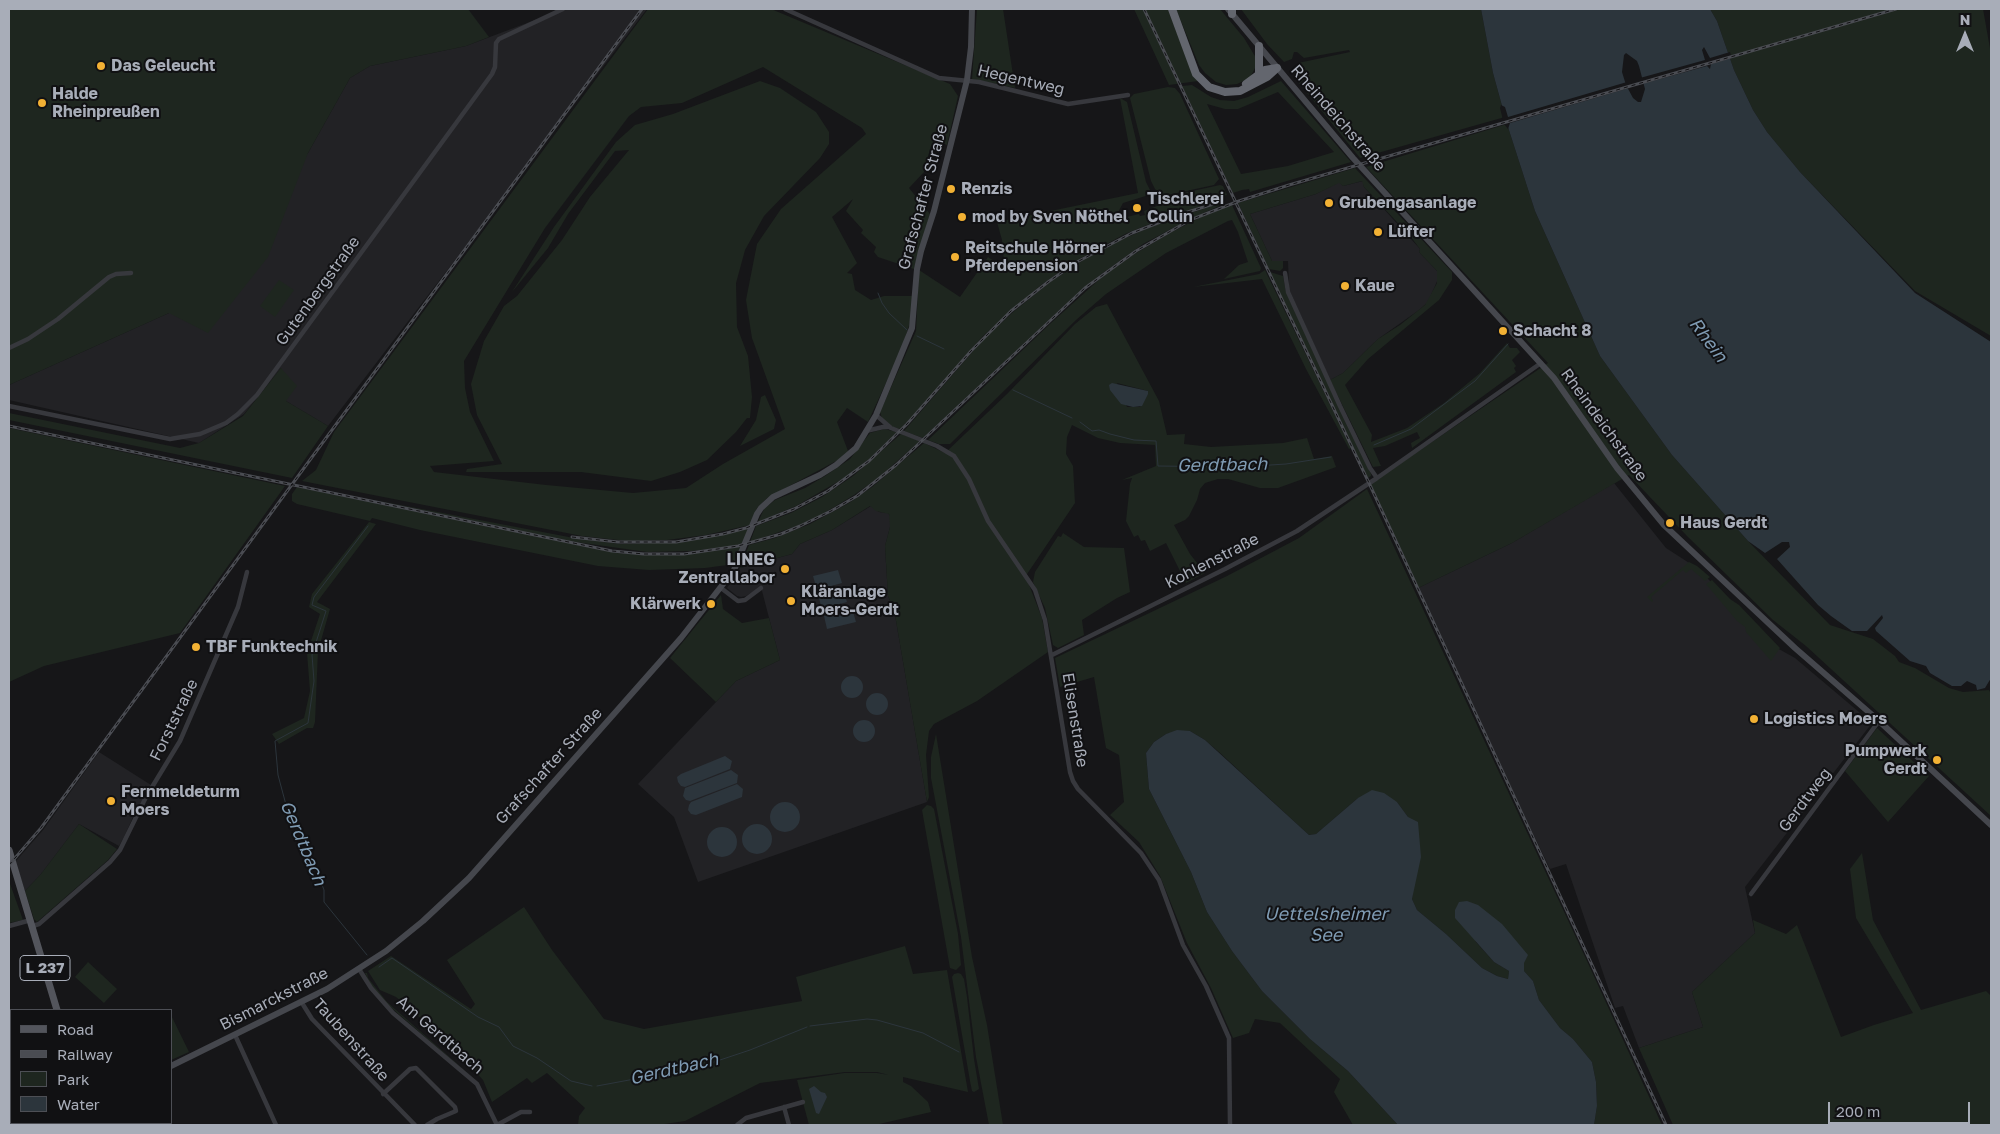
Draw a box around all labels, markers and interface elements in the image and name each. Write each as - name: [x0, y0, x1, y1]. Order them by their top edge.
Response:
- north arrow: [1940, 10, 1990, 60]
- text: N: [1960, 11, 1970, 28]
- place label: Das Geleucht: [111, 56, 215, 76]
- marker: Das Geleucht: [95, 60, 107, 72]
- street label: Hegentweg: [976, 61, 1066, 99]
- street label: Rheindeichstraße: [1287, 61, 1389, 175]
- place label: Halde Rheinpreußen: [52, 84, 160, 122]
- marker: Halde Rheinpreußen: [36, 97, 48, 109]
- street label: Grafschafter Straße: [894, 122, 952, 272]
- place label: Renzis: [961, 179, 1012, 199]
- marker: Renzis: [945, 183, 957, 195]
- place label: Tischlerei Collin: [1147, 189, 1224, 227]
- place label: Grubengasanlage: [1339, 193, 1476, 213]
- marker: Grubengasanlage: [1323, 197, 1335, 209]
- marker: Tischlerei Collin: [1131, 202, 1143, 214]
- place label: mod by Sven Nöthel: [972, 207, 1128, 227]
- marker: mod by Sven Nöthel: [956, 211, 968, 223]
- place label: Lüfter: [1388, 222, 1435, 242]
- marker: Lüfter: [1372, 226, 1384, 238]
- street label: Gutenbergstraße: [272, 233, 364, 349]
- place label: Reitschule Hörner Pferdepension: [965, 238, 1106, 276]
- marker: Reitschule Hörner Pferdepension: [949, 251, 961, 263]
- place label: Kaue: [1355, 276, 1395, 296]
- marker: Kaue: [1339, 280, 1351, 292]
- water label: Rhein: [1684, 314, 1732, 366]
- place label: Schacht 8: [1513, 321, 1591, 341]
- marker: Schacht 8: [1497, 325, 1509, 337]
- street label: Rheindeichstraße: [1557, 365, 1651, 485]
- water label: Gerdtbach: [1177, 453, 1267, 477]
- place label: Haus Gerdt: [1680, 513, 1767, 533]
- marker: Haus Gerdt: [1664, 517, 1676, 529]
- street label: Kohlenstraße: [1162, 529, 1262, 593]
- place label: LINEG Zentrallabor: [679, 550, 775, 588]
- marker: LINEG Zentrallabor: [779, 563, 791, 575]
- place label: Kläranlage Moers-Gerdt: [801, 582, 899, 620]
- place label: Klärwerk: [630, 594, 701, 614]
- marker: Kläranlage Moers-Gerdt: [785, 595, 797, 607]
- marker: Klärwerk: [705, 598, 717, 610]
- place label: TBF Funktechnik: [206, 637, 338, 657]
- marker: TBF Funktechnik: [190, 641, 202, 653]
- street label: Elisenstraße: [1058, 671, 1092, 769]
- street label: Forststraße: [146, 676, 202, 764]
- street label: Grafschafter Straße: [492, 704, 606, 828]
- place label: Logistics Moers: [1764, 709, 1887, 729]
- marker: Logistics Moers: [1748, 713, 1760, 725]
- place label: Pumpwerk Gerdt: [1845, 741, 1927, 779]
- marker: Pumpwerk Gerdt: [1931, 754, 1943, 766]
- street label: Gerdtweg: [1775, 764, 1835, 836]
- place label: Fernmeldeturm Moers: [121, 782, 240, 820]
- marker: Fernmeldeturm Moers: [105, 795, 117, 807]
- water label: Gerdtbach: [275, 797, 331, 889]
- water label: Uettelsheimer See: [1264, 903, 1388, 946]
- road number: L 237: [20, 956, 70, 980]
- street label: Bismarckstraße: [217, 963, 331, 1035]
- street label: Am Gerdtbach: [392, 992, 488, 1078]
- street label: Taubenstraße: [309, 995, 393, 1085]
- legend: [10, 1009, 172, 1124]
- text: Road: [57, 1020, 94, 1038]
- text: Railway: [57, 1045, 113, 1063]
- water label: Gerdtbach: [628, 1048, 720, 1090]
- text: Park: [57, 1070, 89, 1088]
- scale bar: [1830, 1092, 1972, 1124]
- text: Water: [57, 1095, 100, 1113]
- text: 200 m: [1836, 1102, 1880, 1120]

